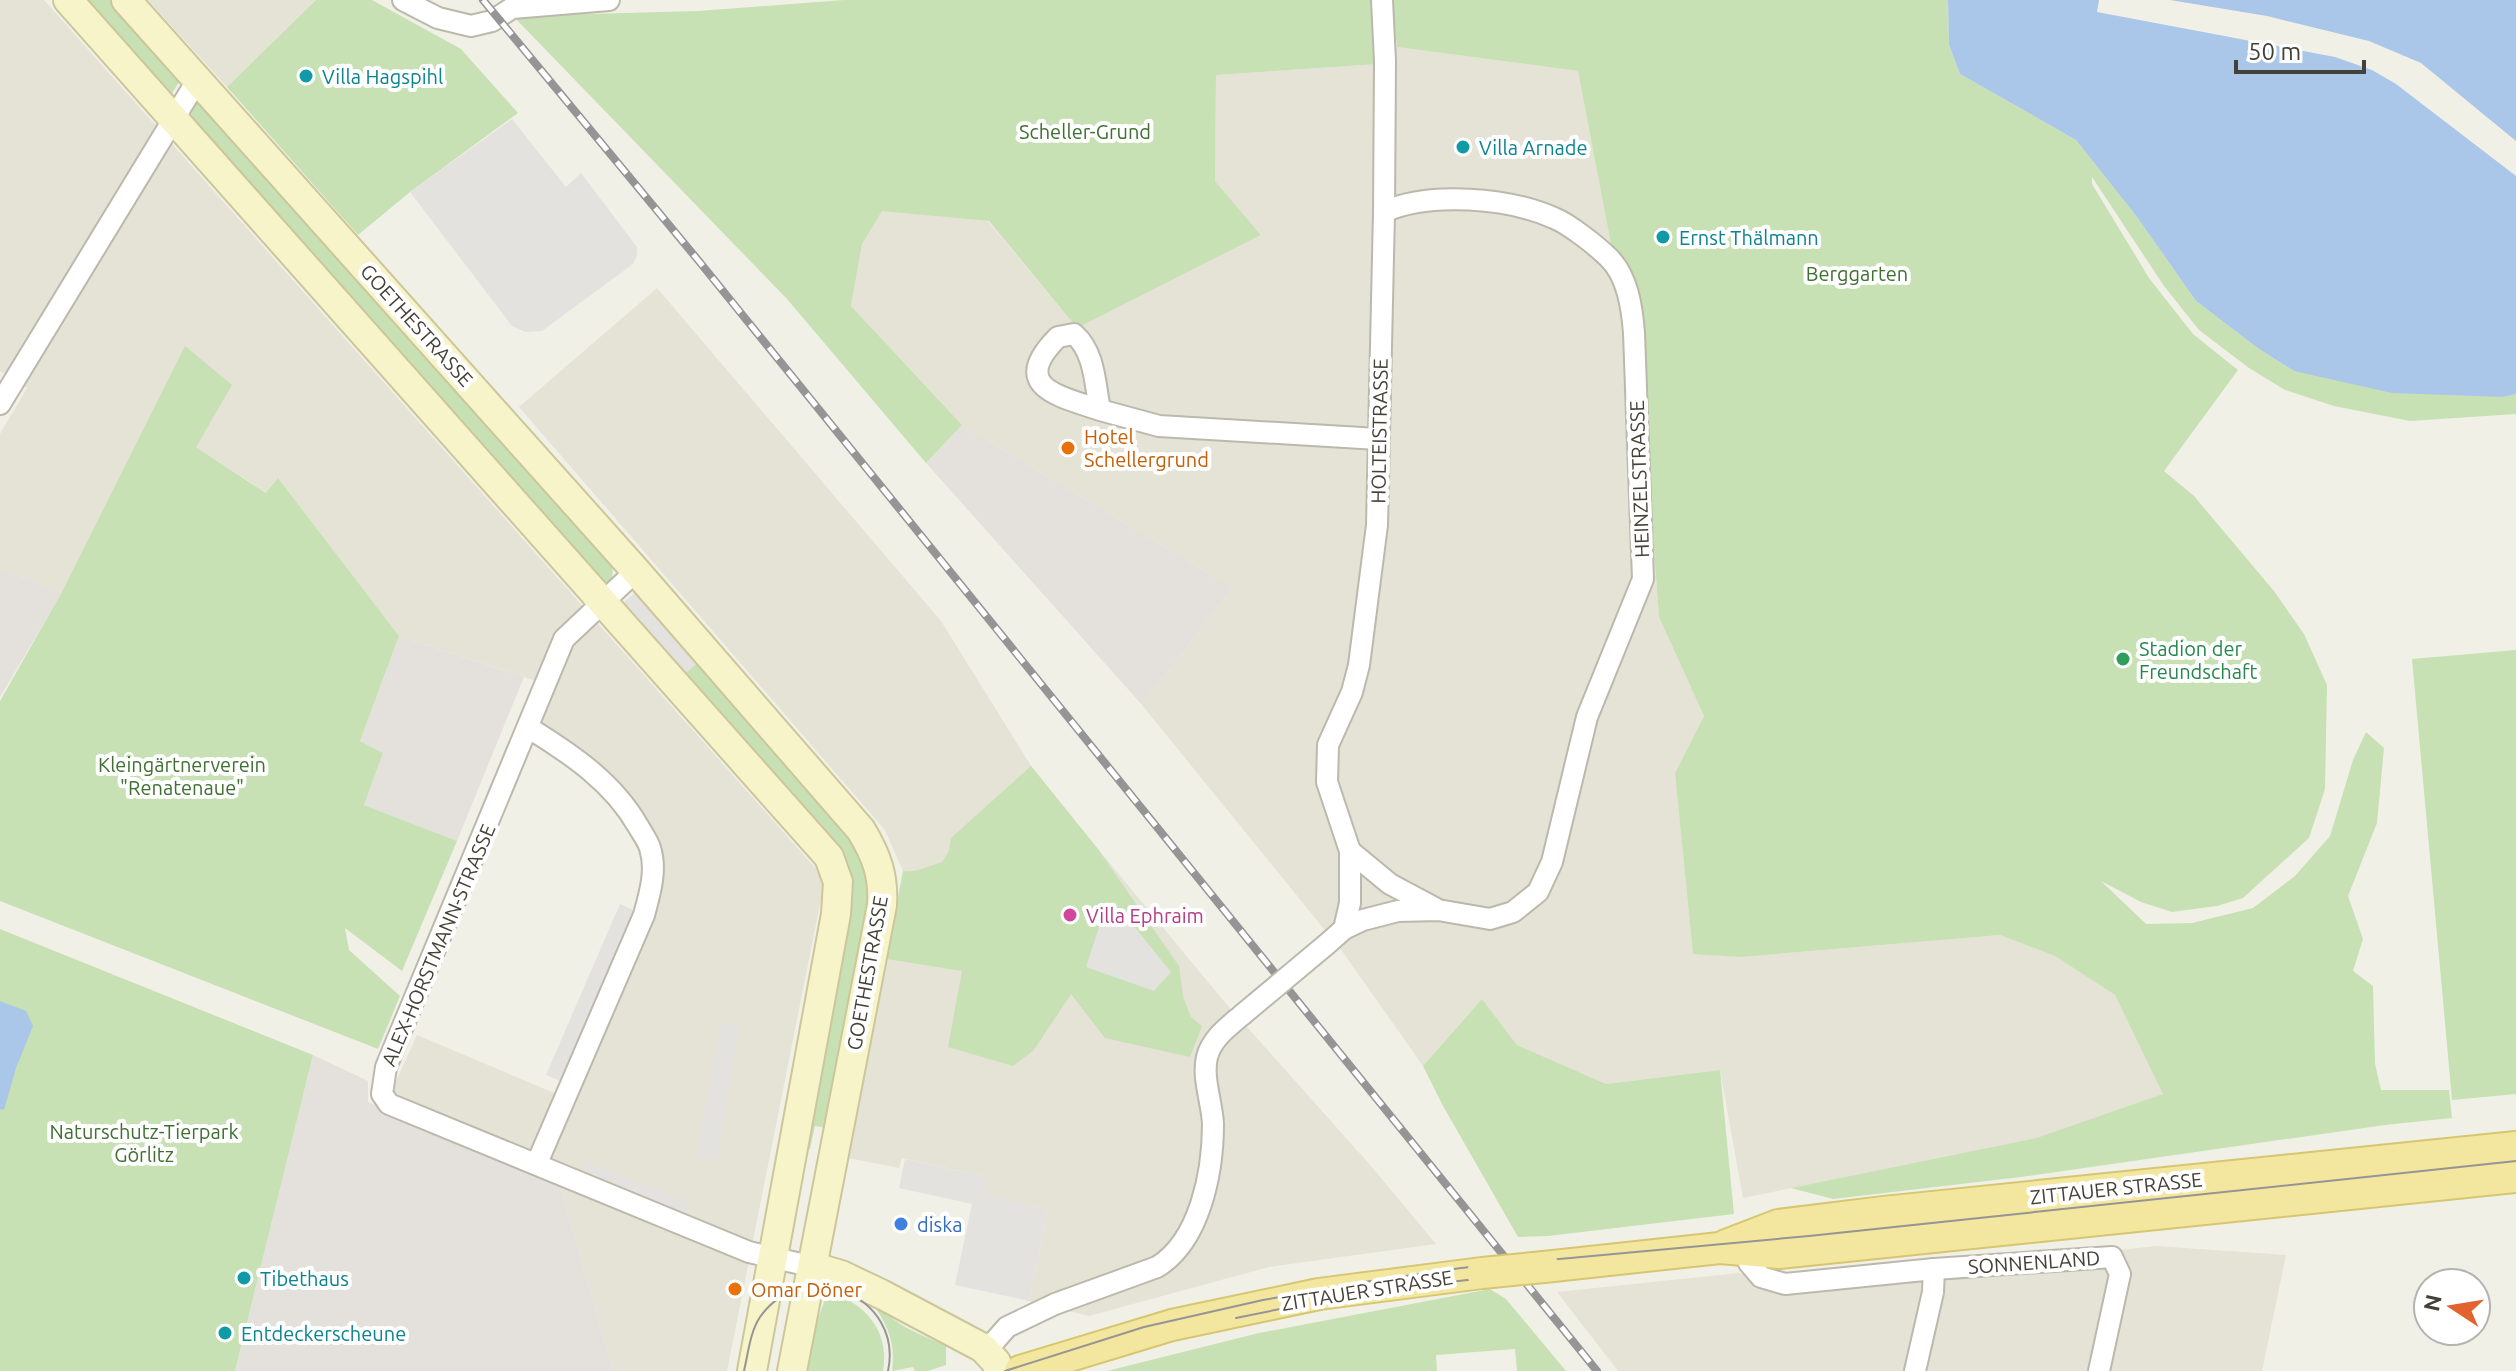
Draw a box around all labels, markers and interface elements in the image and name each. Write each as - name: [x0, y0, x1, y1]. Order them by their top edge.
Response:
- scale bar: [2236, 24, 2364, 74]
- text: 50 m: [2248, 38, 2301, 65]
- place label: Villa Hagspihl: [322, 65, 443, 88]
- marker: Villa Hagspihl: [297, 67, 315, 85]
- park label: Scheller-Grund: [1019, 120, 1151, 143]
- place label: Villa Arnade: [1479, 136, 1588, 159]
- marker: Villa Arnade: [1454, 138, 1472, 156]
- place label: Ernst Thälmann: [1679, 226, 1819, 249]
- marker: Ernst Thälmann: [1654, 228, 1672, 246]
- street label: GOETHESTRASSE: [356, 259, 478, 391]
- park label: Berggarten: [1806, 262, 1908, 285]
- street label: HOLTEISTRASSE: [1366, 358, 1392, 504]
- street label: HEINZELSTRASSE: [1625, 400, 1653, 558]
- place label: Hotel Schellergrund: [1084, 425, 1209, 471]
- marker: Hotel Schellergrund: [1059, 439, 1077, 457]
- place label: Stadion der Freundschaft: [2139, 637, 2258, 683]
- marker: Stadion der Freundschaft: [2114, 650, 2132, 668]
- park label: Kleingärtnerverein "Renatenaue": [98, 753, 266, 799]
- street label: ALEX-HORSTMANN-STRASSE: [377, 821, 499, 1069]
- street label: GOETHESTRASSE: [842, 894, 892, 1052]
- place label: Villa Ephraim: [1086, 904, 1204, 927]
- marker: Villa Ephraim: [1061, 906, 1079, 924]
- park label: Naturschutz-Tierpark Görlitz: [50, 1120, 238, 1166]
- street label: ZITTAUER STRASSE: [2029, 1168, 2203, 1208]
- place label: diska: [917, 1213, 963, 1236]
- marker: diska: [892, 1215, 910, 1233]
- street label: SONNENLAND: [1967, 1246, 2101, 1278]
- street label: ZITTAUER STRASSE: [1280, 1265, 1454, 1315]
- place label: Tibethaus: [260, 1267, 349, 1290]
- north arrow: [2412, 1267, 2492, 1347]
- marker: Tibethaus: [235, 1269, 253, 1287]
- place label: Omar Döner: [751, 1278, 862, 1301]
- marker: Omar Döner: [726, 1280, 744, 1298]
- text: N: [2418, 1292, 2446, 1313]
- place label: Entdeckerscheune: [241, 1322, 406, 1345]
- marker: Entdeckerscheune: [216, 1324, 234, 1342]

